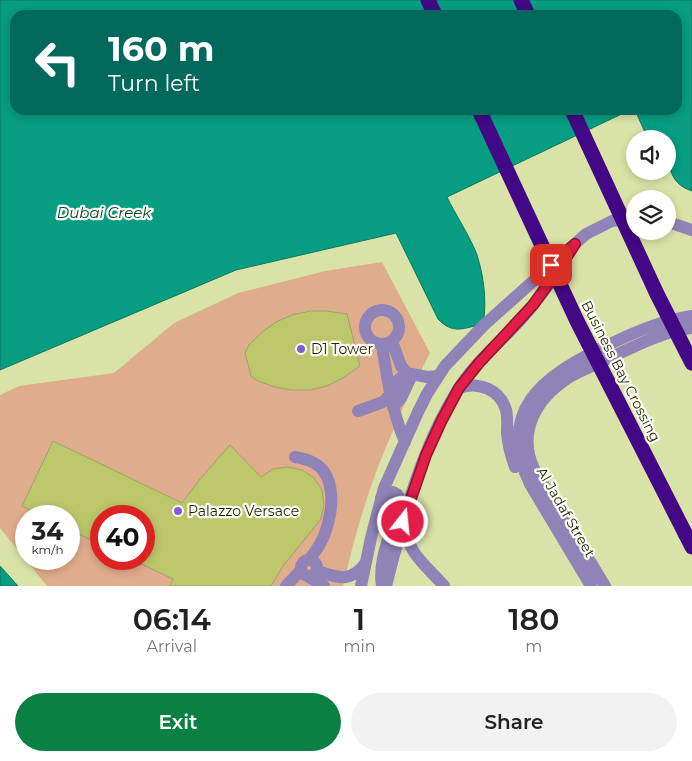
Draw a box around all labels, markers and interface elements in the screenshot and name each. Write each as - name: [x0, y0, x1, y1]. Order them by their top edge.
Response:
- text: 160 m: [108, 27, 214, 70]
- icon: left: [25, 30, 90, 95]
- text: Turn left: [108, 70, 200, 97]
- map controls: [626, 130, 676, 240]
- button: sound: [626, 130, 676, 180]
- button: layers: [626, 190, 676, 240]
- water label: Dubai Creek: [57, 203, 152, 222]
- pin: [530, 244, 572, 286]
- icon: arrive: [537, 251, 565, 279]
- street label: Business Bay Crossing: [578, 297, 664, 445]
- place label: D1 Tower: [311, 340, 374, 358]
- marker: D1 Tower: [295, 343, 307, 355]
- street label: Al Jadaf Street: [533, 464, 599, 561]
- position arrow: [376, 495, 428, 547]
- place label: Palazzo Versace: [188, 502, 299, 520]
- speed limit sign: 40: [90, 505, 155, 570]
- marker: Palazzo Versace: [172, 505, 184, 517]
- text: 34: [31, 516, 64, 546]
- text: km/h: [31, 542, 64, 557]
- text: 06:14: [133, 601, 211, 638]
- text: 1: [354, 601, 365, 638]
- text: 180: [508, 601, 559, 638]
- text: Arrival: [146, 637, 197, 656]
- text: min: [343, 637, 376, 656]
- text: m: [525, 637, 542, 656]
- button: Exit: [15, 693, 341, 751]
- button: Share: [351, 693, 677, 751]

